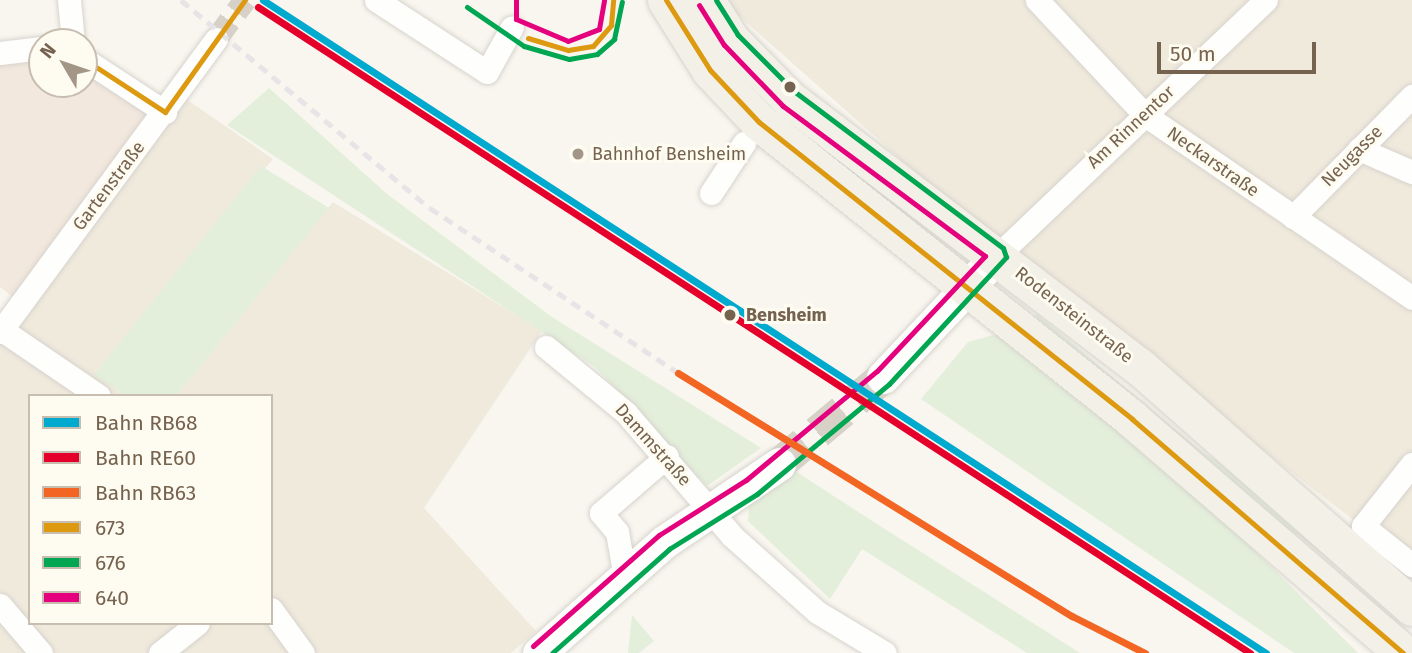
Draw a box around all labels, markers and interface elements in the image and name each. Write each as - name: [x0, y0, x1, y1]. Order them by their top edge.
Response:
- north arrow: [28, 28, 98, 98]
- scale bar: [1160, 28, 1319, 72]
- text: N: [35, 39, 61, 63]
- text: 50 m: [1170, 41, 1216, 67]
- unlabelled marker: [783, 80, 797, 94]
- street label: Am Rinnentor: [1083, 81, 1179, 173]
- street label: Neugasse: [1317, 121, 1387, 191]
- street label: Neckarstraße: [1163, 122, 1263, 202]
- street label: Gartenstraße: [68, 137, 150, 235]
- place label: Bahnhof Bensheim: [592, 143, 746, 165]
- marker: Bahnhof Bensheim: [570, 146, 586, 162]
- street label: Rodensteinstraße: [1011, 262, 1137, 368]
- place label: Bensheim: [746, 304, 827, 326]
- marker: Bensheim: [720, 305, 740, 325]
- legend: [28, 394, 273, 625]
- street label: Dammstraße: [610, 399, 696, 491]
- text: Bahn RB68: [95, 410, 198, 436]
- text: Bahn RE60: [95, 445, 196, 471]
- text: Bahn RB63: [95, 480, 196, 506]
- text: 673: [95, 515, 125, 541]
- text: 676: [95, 550, 126, 576]
- text: 640: [95, 585, 129, 611]

